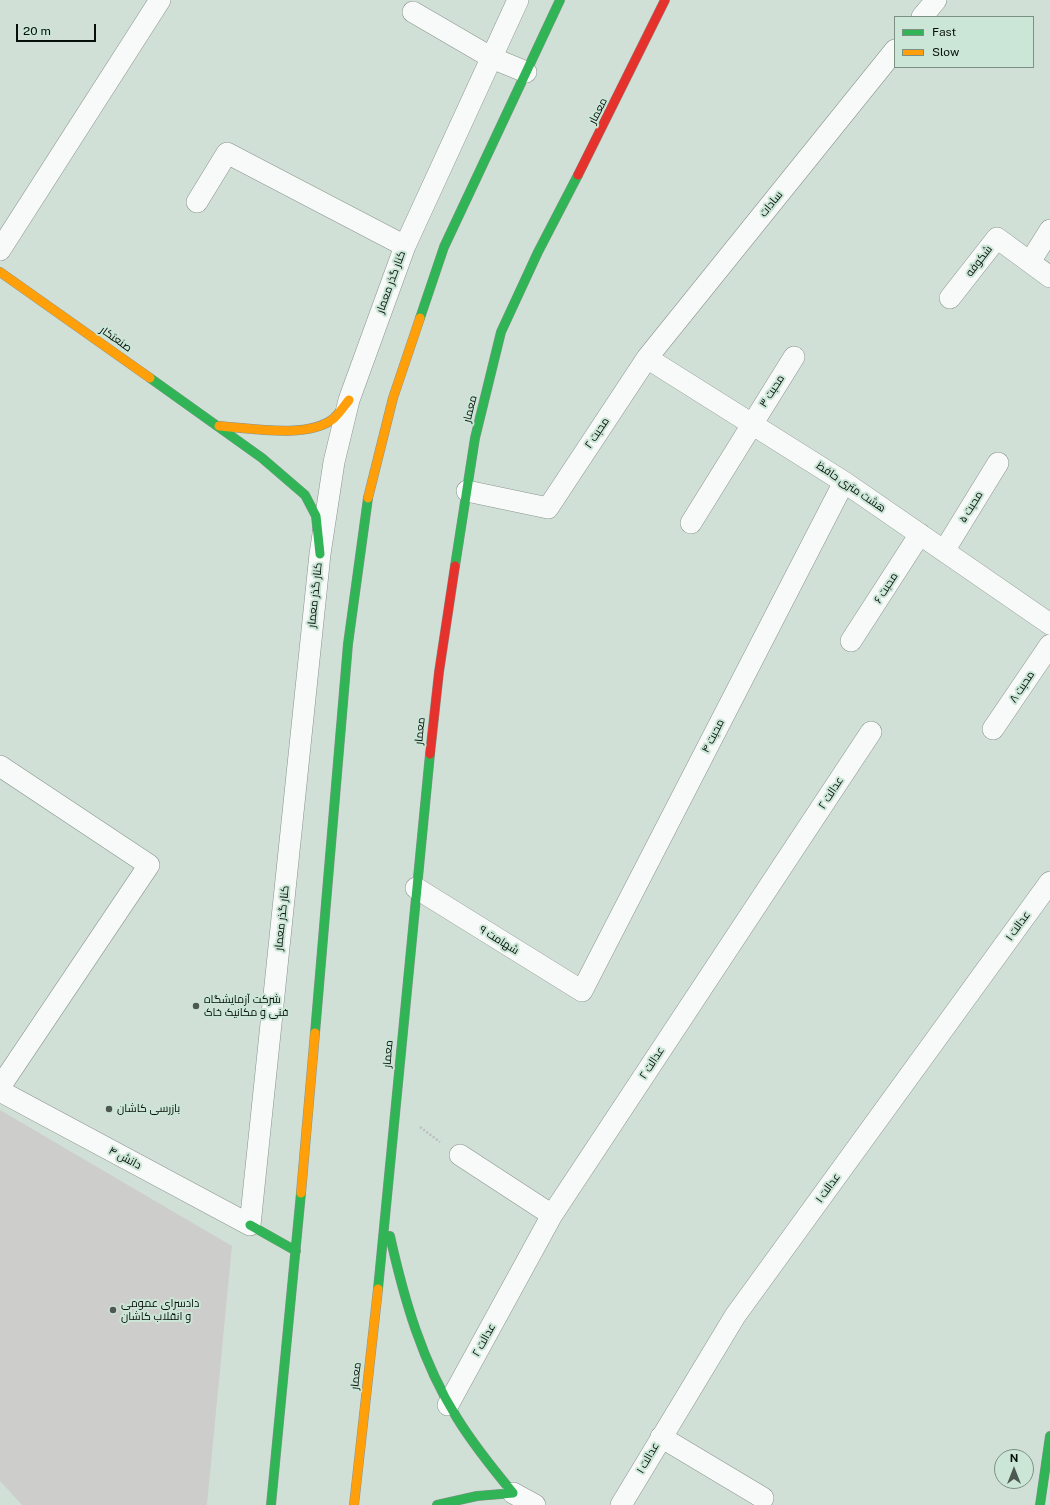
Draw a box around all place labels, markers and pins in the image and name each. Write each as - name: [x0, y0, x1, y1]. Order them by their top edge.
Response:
- place label: شرکت آزمایشگاه فنی و مکانیک خاک: [204, 993, 288, 1019]
- marker: شرکت آزمایشگاه فنی و مکانیک خاک: [191, 1001, 201, 1011]
- place label: بازرسی کاشان: [117, 1102, 180, 1116]
- marker: بازرسی کاشان: [104, 1104, 114, 1114]
- place label: دادسرای عمومی و انقلاب کاشان: [121, 1297, 199, 1323]
- marker: دادسرای عمومی و انقلاب کاشان: [108, 1305, 118, 1315]

